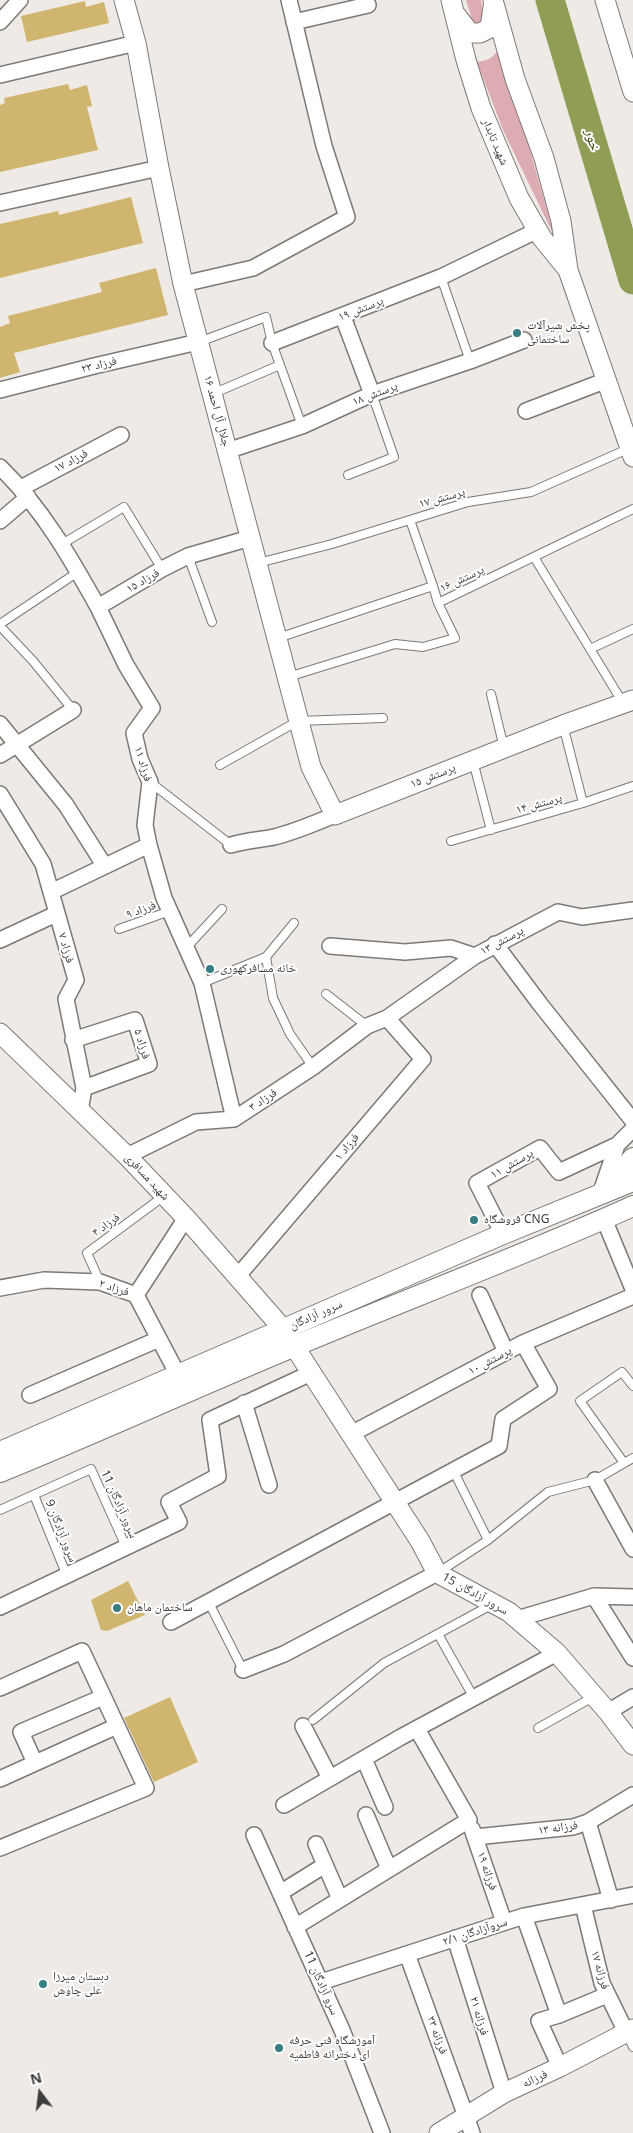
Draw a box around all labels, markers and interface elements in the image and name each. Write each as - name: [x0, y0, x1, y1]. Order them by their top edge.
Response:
- street label: شهید تابدار: [479, 117, 511, 167]
- water label: خور: [581, 128, 603, 152]
- street label: پرستش ۱۹: [336, 293, 386, 325]
- place label: پخش شیرآلات ساختمانی: [527, 319, 590, 347]
- marker: پخش شیرآلات ساختمانی: [511, 327, 523, 339]
- street label: فرزاد ۲۳: [80, 354, 118, 376]
- street label: جلال آل احمد ۱۶: [201, 374, 233, 448]
- street label: پرستش ۱۸: [350, 379, 400, 409]
- street label: فرزاد ۱۷: [52, 446, 90, 476]
- street label: پرستش ۱۷: [417, 485, 467, 511]
- street label: پرستش ۱۶: [438, 562, 486, 596]
- street label: فرزاد ۱۵: [124, 566, 162, 596]
- street label: فرزاد ۱۱: [131, 745, 155, 783]
- street label: پرستش ۱۵: [408, 760, 458, 792]
- street label: پرستش ۱۴: [514, 791, 564, 817]
- street label: فرزاد ۹: [124, 898, 158, 922]
- street label: پرستش ۱۳: [478, 924, 526, 958]
- street label: فرزاد ۷: [55, 931, 77, 965]
- place label: خانه مسافرکهوری: [220, 962, 296, 976]
- marker: خانه مسافرکهوری: [204, 963, 216, 975]
- street label: فرزاد ۵: [131, 1027, 153, 1061]
- street label: فرزاد ۳: [246, 1086, 280, 1114]
- street label: فرزاد ۱: [332, 1131, 362, 1163]
- street label: پرستش ۱۱: [488, 1146, 536, 1182]
- street label: شهید مسافری: [121, 1150, 173, 1204]
- street label: فرزاد ۴: [89, 1210, 123, 1240]
- place label: فروشگاه CNG: [484, 1213, 549, 1227]
- marker: فروشگاه CNG: [468, 1214, 480, 1226]
- street label: فرزاد ۲: [97, 1276, 131, 1300]
- street label: سرور آزادگان: [287, 1297, 345, 1333]
- street label: پرستش ۱۰: [466, 1344, 514, 1378]
- street label: سرور آزادگان 11: [98, 1468, 140, 1540]
- street label: سرور آزادگان 9: [42, 1497, 80, 1565]
- street label: سرور آزادگان 15: [439, 1570, 511, 1618]
- place label: ساختمان ماهان: [127, 1601, 193, 1615]
- marker: ساختمان ماهان: [111, 1602, 123, 1614]
- street label: فرزانه ۱۳: [537, 1818, 579, 1838]
- street label: فرزانه ۱۹: [474, 1850, 500, 1892]
- street label: ۲/۱ سروآزادگان: [441, 1915, 509, 1949]
- street label: سرو آزادگان 11: [300, 1949, 342, 2017]
- street label: فرزانه ۱۷: [588, 1949, 612, 1991]
- place label: دبستان میرزا علی چاوش: [53, 1970, 109, 1998]
- marker: دبستان میرزا علی چاوش: [37, 1978, 49, 1990]
- street label: فرزانه ۲۱: [466, 1995, 492, 2037]
- street label: فرزانه ۲۳: [423, 2014, 451, 2056]
- place label: آموزشگاه فنی حرفه ای دخترانه فاطمیه: [289, 2034, 375, 2062]
- marker: آموزشگاه فنی حرفه ای دخترانه فاطمیه: [273, 2042, 285, 2054]
- text: N: [28, 2067, 44, 2089]
- street label: فرزانه: [520, 2067, 550, 2091]
- north arrow: [15, 2068, 65, 2118]

